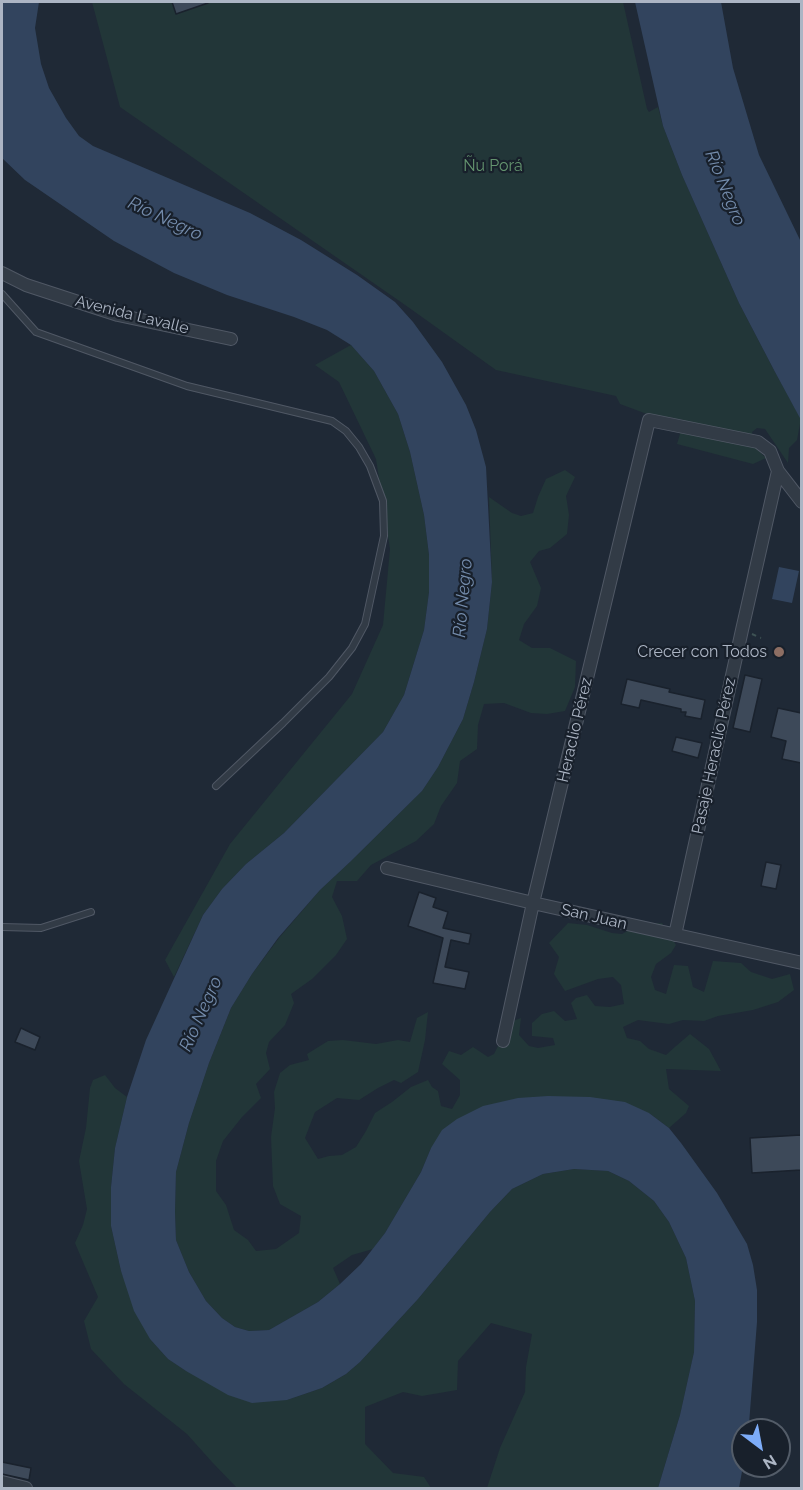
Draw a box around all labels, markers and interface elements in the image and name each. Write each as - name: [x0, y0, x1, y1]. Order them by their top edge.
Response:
- water label: Río Negro: [700, 147, 750, 229]
- park label: Ñu Porá: [463, 156, 523, 176]
- water label: Río Negro: [124, 192, 206, 246]
- street label: Avenida Lavalle: [73, 292, 191, 338]
- water label: Río Negro: [449, 557, 477, 639]
- place label: Crecer con Todos: [637, 642, 767, 662]
- marker: Crecer con Todos: [772, 645, 786, 659]
- street label: Heraclio Pérez: [554, 676, 596, 784]
- street label: Pasaje Heraclio Pérez: [688, 676, 740, 836]
- street label: San Juan: [559, 900, 629, 934]
- water label: Río Negro: [175, 973, 227, 1055]
- north arrow: [731, 1418, 791, 1478]
- text: N: [760, 1451, 780, 1473]

